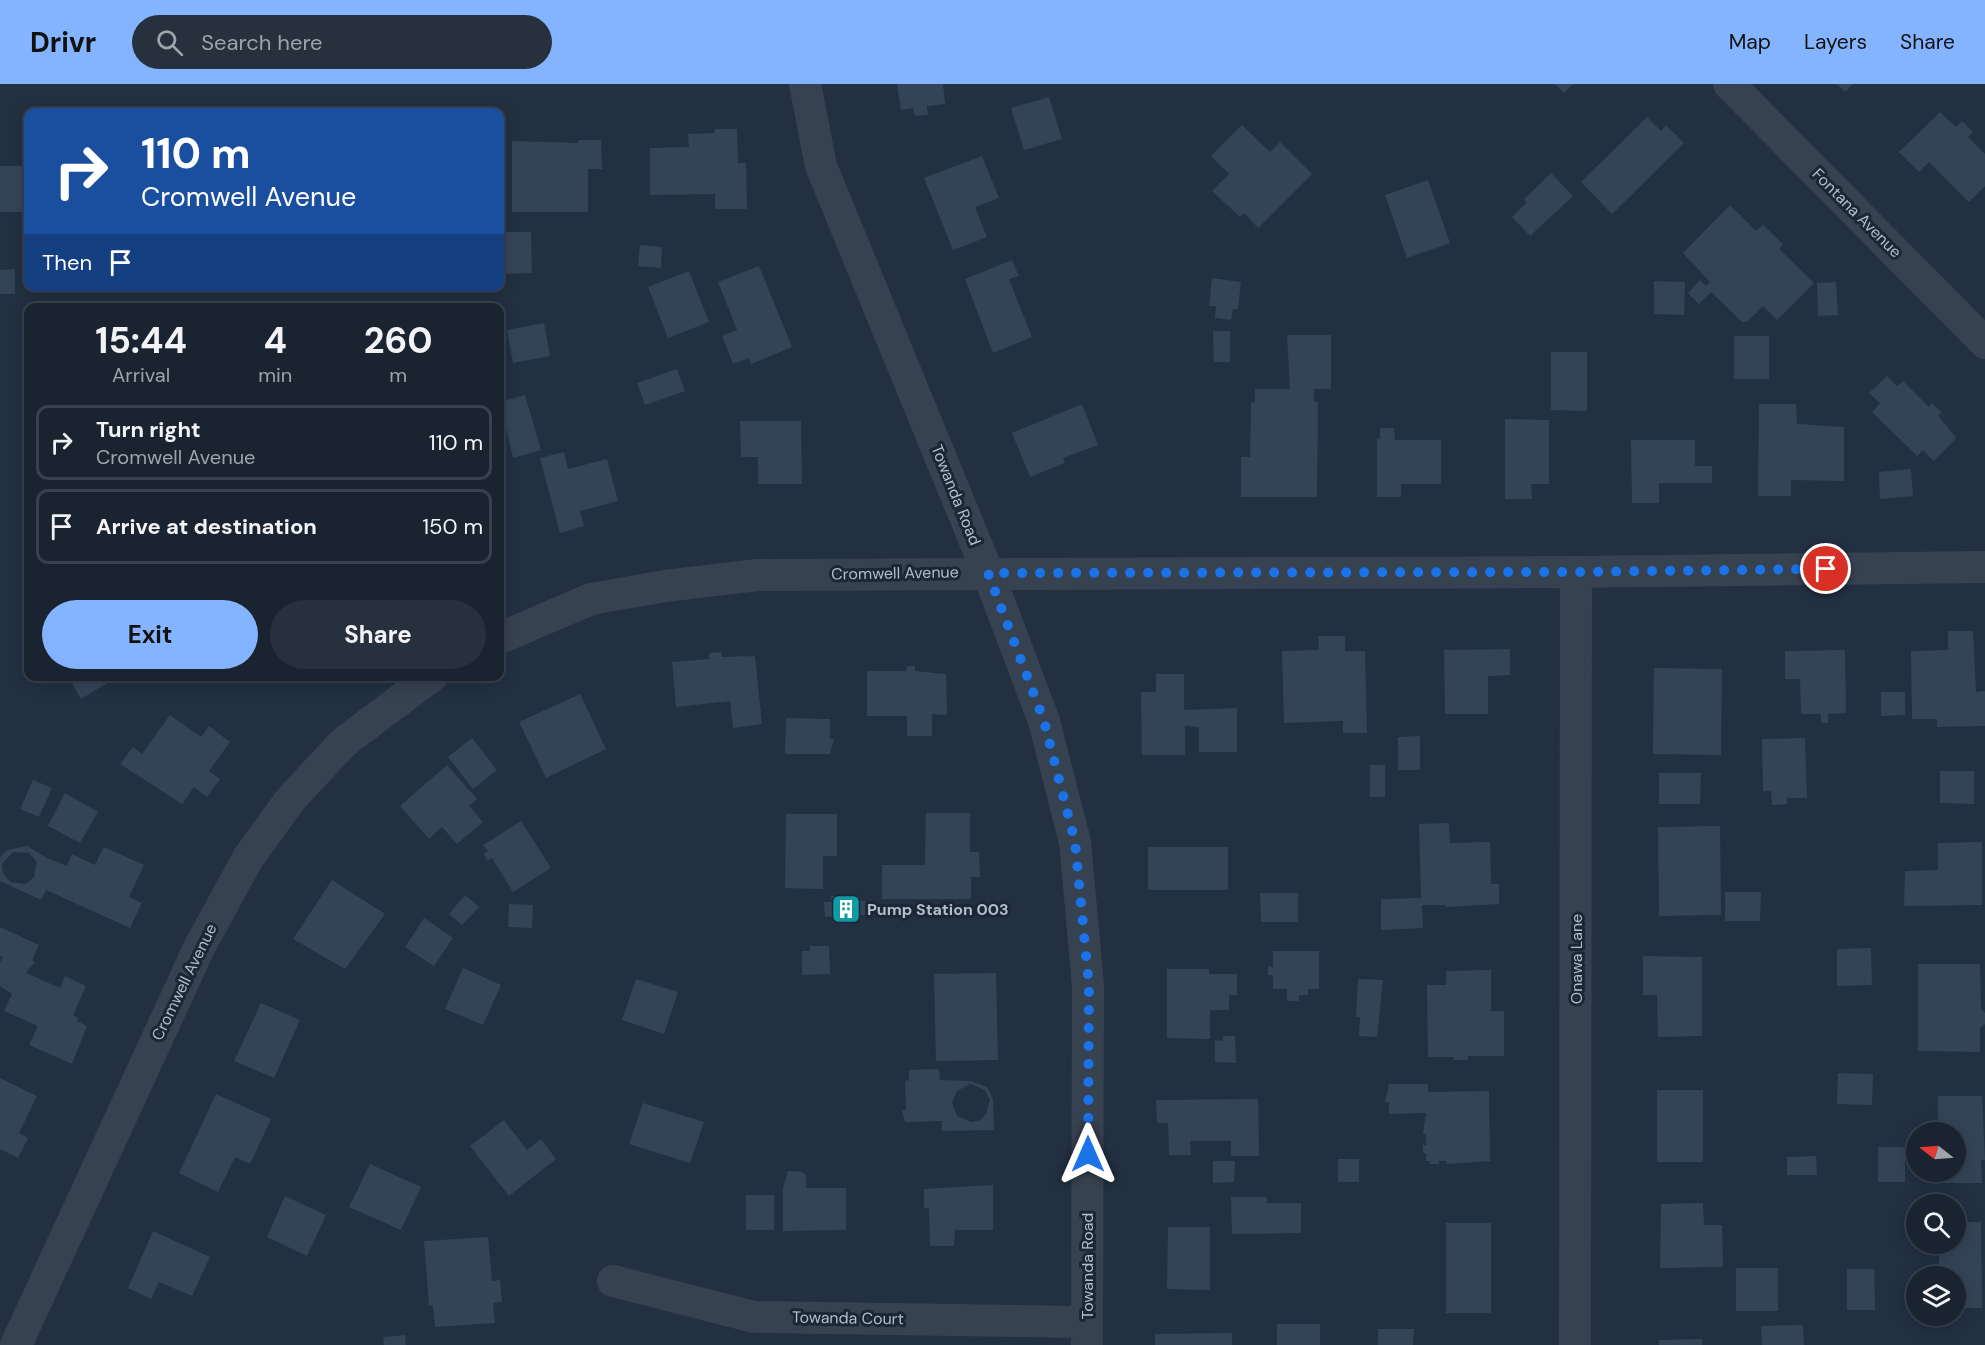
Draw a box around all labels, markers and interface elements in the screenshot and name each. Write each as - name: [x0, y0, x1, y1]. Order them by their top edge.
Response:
- search box: [132, 15, 552, 69]
- text: Drivr: [30, 24, 96, 61]
- icon: search: [153, 26, 186, 59]
- text: Search here: [201, 28, 323, 57]
- text: Map: [1729, 28, 1771, 56]
- text: Layers: [1804, 28, 1867, 56]
- text: Share: [1900, 28, 1955, 56]
- text: 110 m: [141, 126, 251, 181]
- icon: right: [42, 132, 120, 210]
- street label: Fontana Avenue: [1808, 164, 1906, 262]
- text: Cromwell Avenue: [141, 179, 356, 214]
- icon: arrive: [104, 246, 137, 279]
- text: Then: [42, 248, 92, 277]
- text: 15:44: [95, 317, 187, 364]
- text: 4: [264, 317, 287, 364]
- text: 260: [364, 317, 433, 364]
- text: Arrival: [112, 362, 170, 388]
- text: min: [258, 362, 292, 388]
- text: m: [389, 362, 407, 388]
- text: Turn right: [96, 415, 201, 444]
- icon: right: [45, 426, 78, 459]
- text: 110 m: [429, 428, 483, 457]
- street label: Towanda Road: [926, 442, 986, 548]
- text: Cromwell Avenue: [96, 444, 255, 470]
- icon: arrive: [45, 510, 78, 543]
- text: Arrive at destination: [96, 512, 317, 541]
- text: 150 m: [422, 512, 483, 541]
- pin: [1800, 543, 1851, 594]
- icon: arrive: [1809, 552, 1842, 585]
- street label: Cromwell Avenue: [831, 561, 959, 585]
- button: Exit: [42, 600, 258, 669]
- button: Share: [270, 600, 486, 669]
- building icon: Pump Station 003: [830, 893, 862, 925]
- place label: Pump Station 003: [867, 899, 1009, 920]
- street label: Onawa Lane: [1566, 914, 1587, 1004]
- street label: Cromwell Avenue: [147, 920, 221, 1044]
- position arrow: [1056, 1122, 1120, 1186]
- north arrow: [1906, 1122, 1966, 1182]
- map controls: [1906, 1122, 1966, 1326]
- button: search: [1906, 1194, 1966, 1254]
- street label: Towanda Road: [1077, 1213, 1098, 1319]
- button: layers: [1906, 1266, 1966, 1326]
- street label: Towanda Court: [792, 1307, 904, 1329]

